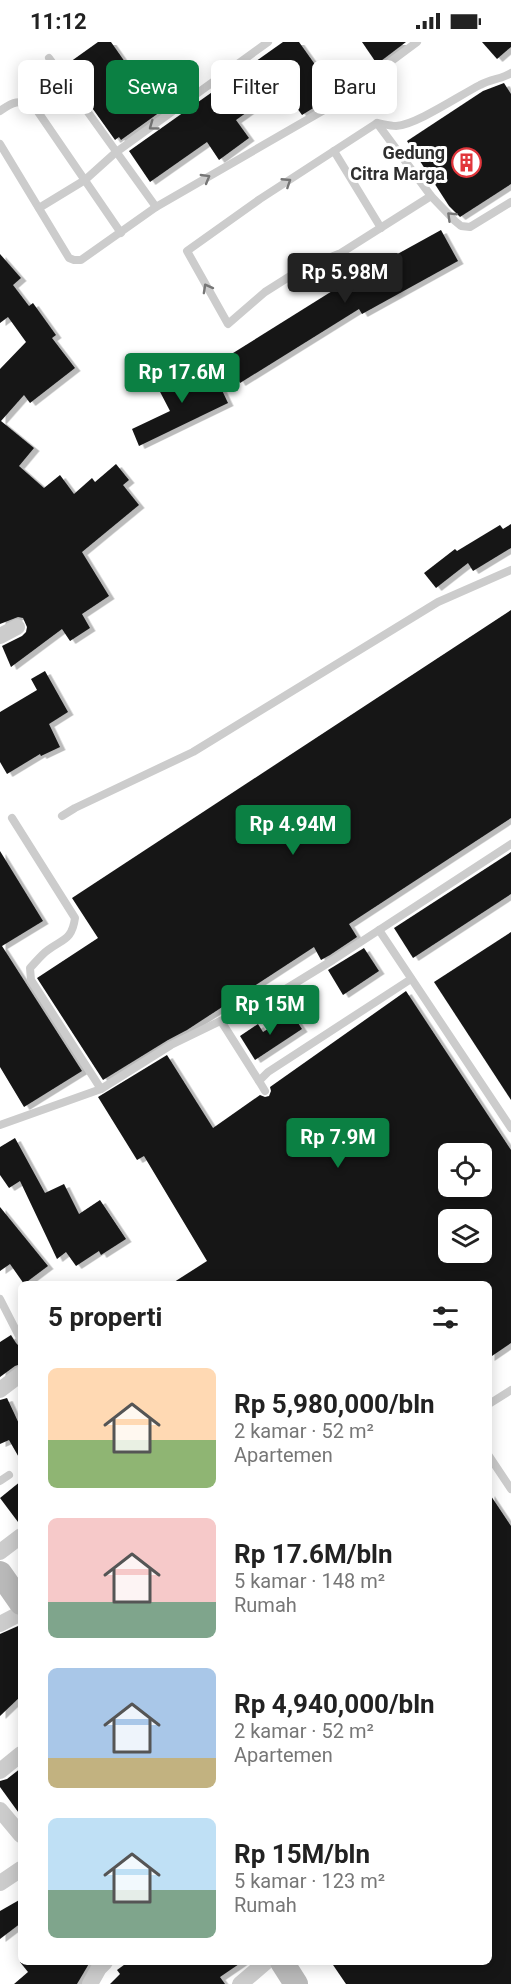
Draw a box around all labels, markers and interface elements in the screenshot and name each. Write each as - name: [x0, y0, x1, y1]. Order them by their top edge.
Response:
- text: 11:12: [30, 9, 87, 34]
- chip: Beli: [18, 60, 94, 114]
- chip: Sewa: [106, 60, 199, 114]
- chip: Filter: [211, 60, 300, 114]
- chip: Baru: [312, 60, 397, 114]
- one-way arrow: [148, 119, 159, 130]
- place label: Gedung Citra Marga: [350, 142, 445, 184]
- building icon: Gedung Citra Marga: [450, 146, 482, 178]
- one-way arrow: [200, 174, 210, 185]
- one-way arrow: [280, 178, 291, 189]
- one-way arrow: [448, 213, 459, 224]
- pin: Rp 5.98M: [283, 253, 407, 304]
- text: Rp 5.98M: [302, 260, 388, 284]
- one-way arrow: [203, 283, 214, 294]
- pin: Rp 17.6M: [120, 353, 244, 404]
- text: Rp 17.6M: [139, 360, 225, 384]
- pin: Rp 4.94M: [231, 805, 355, 856]
- text: Rp 4.94M: [250, 812, 336, 836]
- pin: Rp 15M: [221, 985, 319, 1036]
- text: Rp 15M: [235, 992, 305, 1016]
- pin: Rp 7.9M: [283, 1118, 393, 1169]
- text: Rp 7.9M: [300, 1125, 376, 1149]
- map controls: [438, 1143, 492, 1263]
- button: locate: [438, 1143, 492, 1197]
- button: layers: [438, 1209, 492, 1263]
- icon: filters: [429, 1301, 462, 1334]
- text: 5 properti: [48, 1302, 162, 1332]
- text: Rp 5,980,000/bln: [234, 1389, 435, 1419]
- icon: home: [96, 1392, 168, 1464]
- text: 2 kamar · 52 m²: [234, 1419, 374, 1443]
- text: Apartemen: [234, 1443, 333, 1467]
- text: Rp 17.6M/bln: [234, 1539, 393, 1569]
- icon: home: [96, 1542, 168, 1614]
- text: 5 kamar · 148 m²: [234, 1569, 385, 1593]
- text: Rumah: [234, 1593, 297, 1617]
- text: Rp 4,940,000/bln: [234, 1689, 435, 1719]
- icon: home: [96, 1692, 168, 1764]
- text: 2 kamar · 52 m²: [234, 1719, 374, 1743]
- text: Apartemen: [234, 1743, 333, 1767]
- text: Rp 15M/bln: [234, 1839, 370, 1869]
- icon: home: [96, 1842, 168, 1914]
- text: 5 kamar · 123 m²: [234, 1869, 385, 1893]
- text: Rumah: [234, 1893, 297, 1917]

